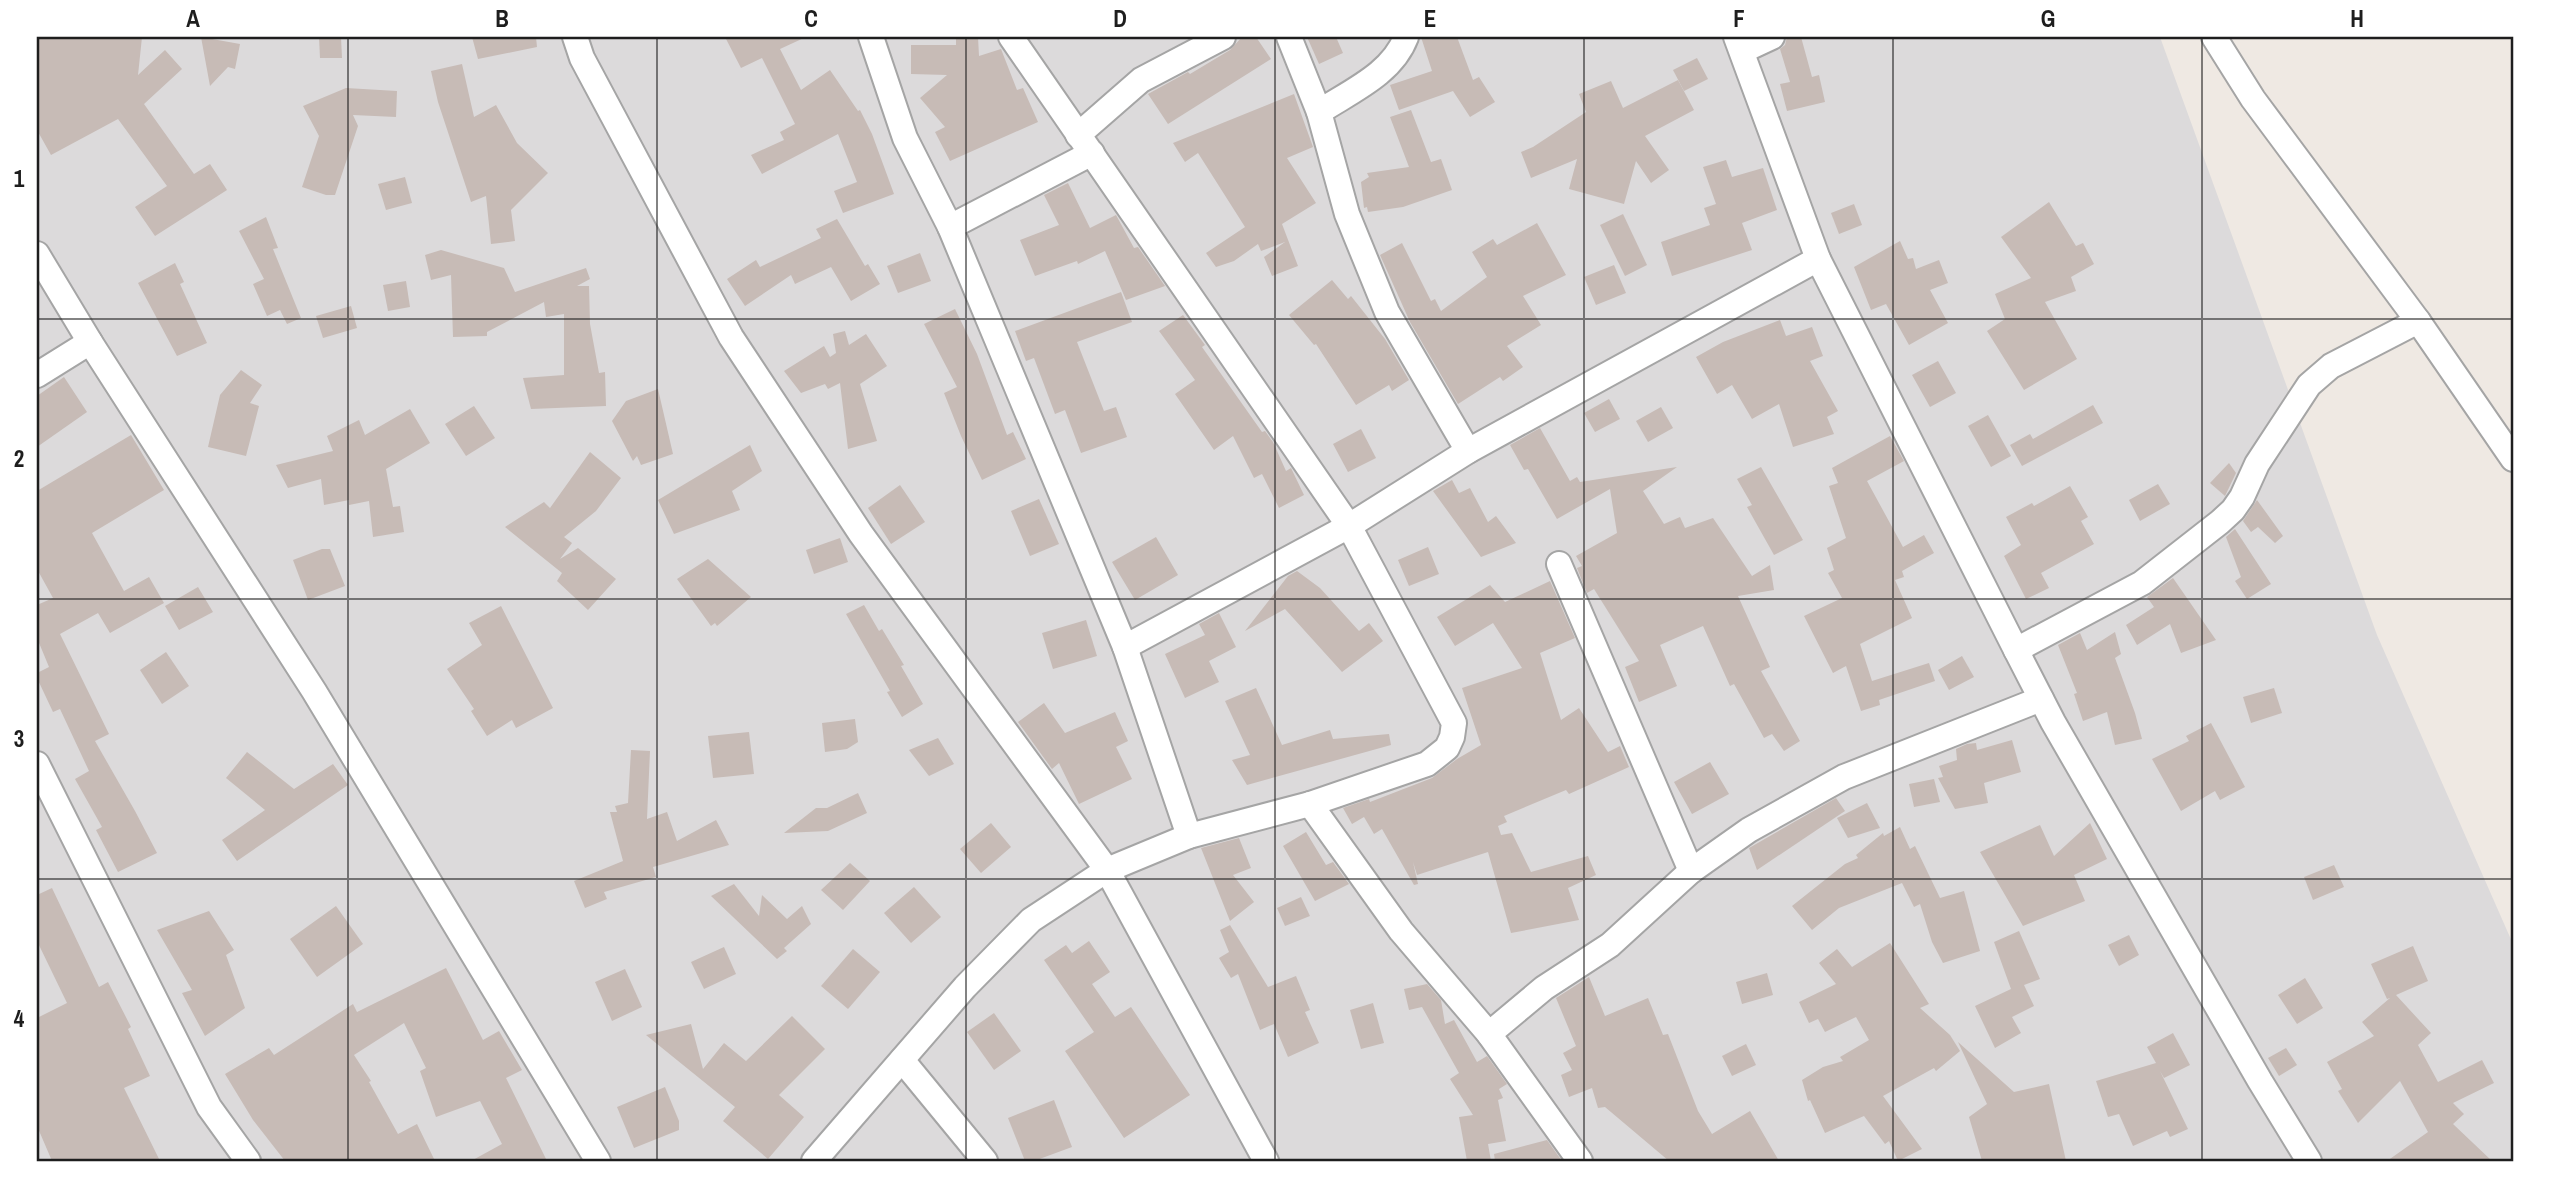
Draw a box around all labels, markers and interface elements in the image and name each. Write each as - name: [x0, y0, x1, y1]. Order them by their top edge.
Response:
- text: A: [186, 3, 200, 34]
- text: B: [495, 3, 509, 34]
- text: C: [804, 3, 818, 34]
- text: D: [1113, 3, 1127, 34]
- text: E: [1424, 3, 1436, 34]
- text: F: [1733, 3, 1745, 34]
- text: G: [2041, 3, 2055, 34]
- text: H: [2350, 3, 2364, 34]
- text: 1: [14, 163, 25, 194]
- text: 2: [14, 443, 24, 474]
- text: 3: [14, 723, 24, 754]
- text: 4: [14, 1003, 25, 1034]

